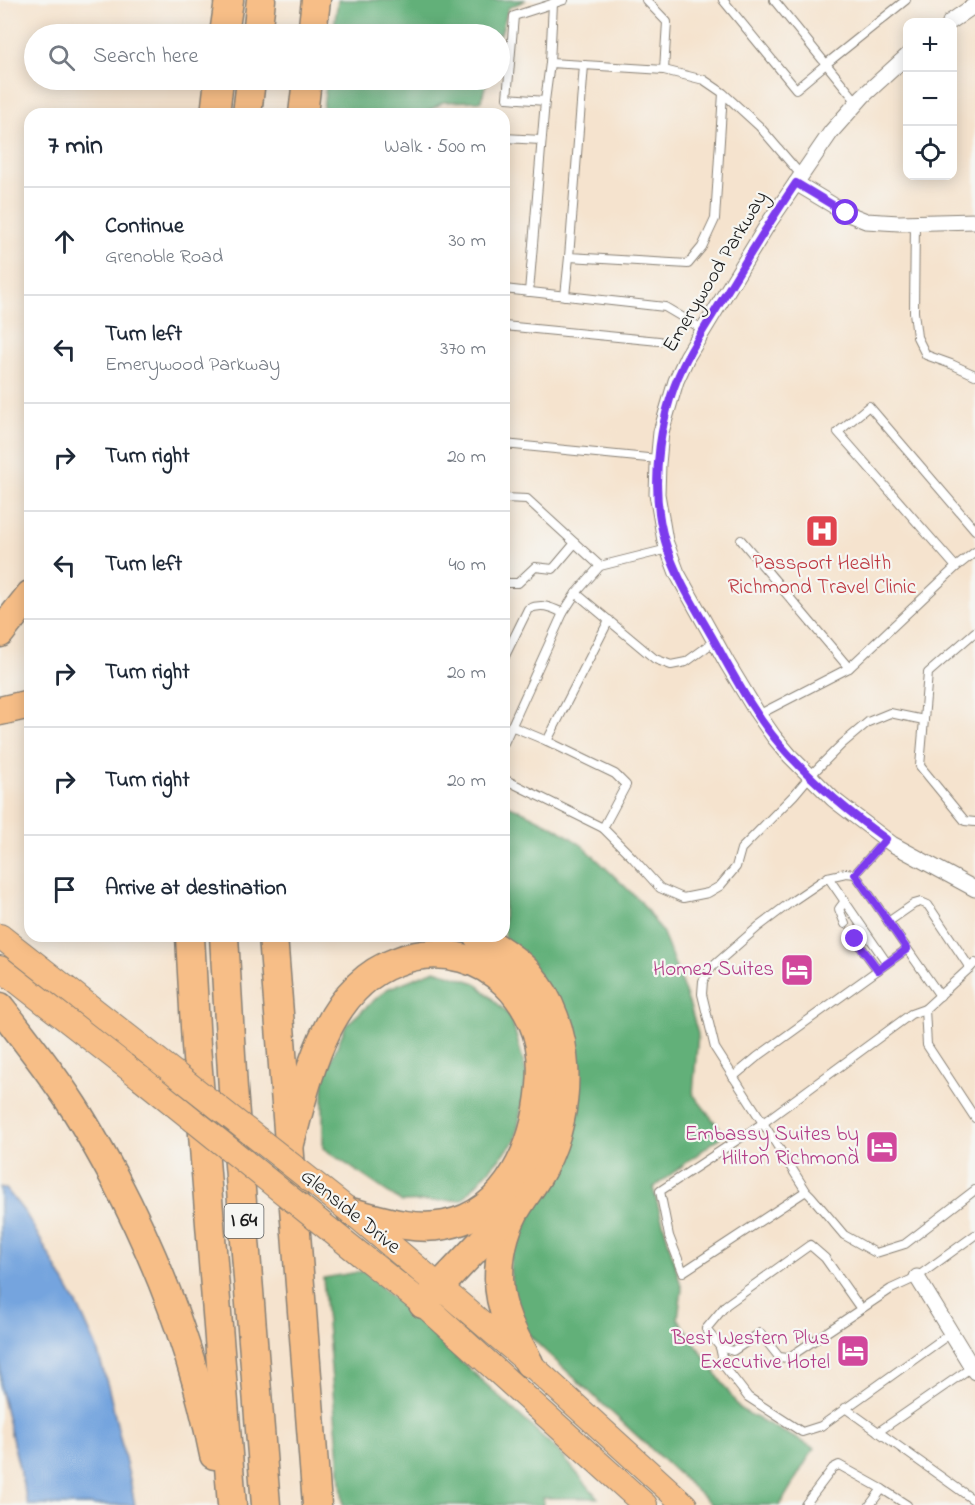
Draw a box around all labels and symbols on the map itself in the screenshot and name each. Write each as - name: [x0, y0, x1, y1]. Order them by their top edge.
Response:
- street label: Emerywood Parkway: [656, 185, 778, 360]
- route start: [832, 199, 858, 225]
- hospital icon: Passport Health Richmond Travel Clinic: [804, 513, 840, 549]
- place label: Passport Health Richmond Travel Clinic: [728, 549, 917, 603]
- route end: [841, 925, 867, 951]
- hotel icon: Home2 Suites: [779, 952, 815, 988]
- place label: Home2 Suites: [653, 955, 774, 985]
- place label: Embassy Suites by Hilton Richmond: [685, 1120, 859, 1174]
- hotel icon: Embassy Suites by Hilton Richmond: [864, 1129, 900, 1165]
- street label: Glenside Drive: [293, 1162, 407, 1262]
- road number: I 64: [224, 1204, 264, 1238]
- place label: Best Western Plus Executive Hotel: [670, 1324, 830, 1378]
- hotel icon: Best Western Plus Executive Hotel: [835, 1333, 871, 1369]

